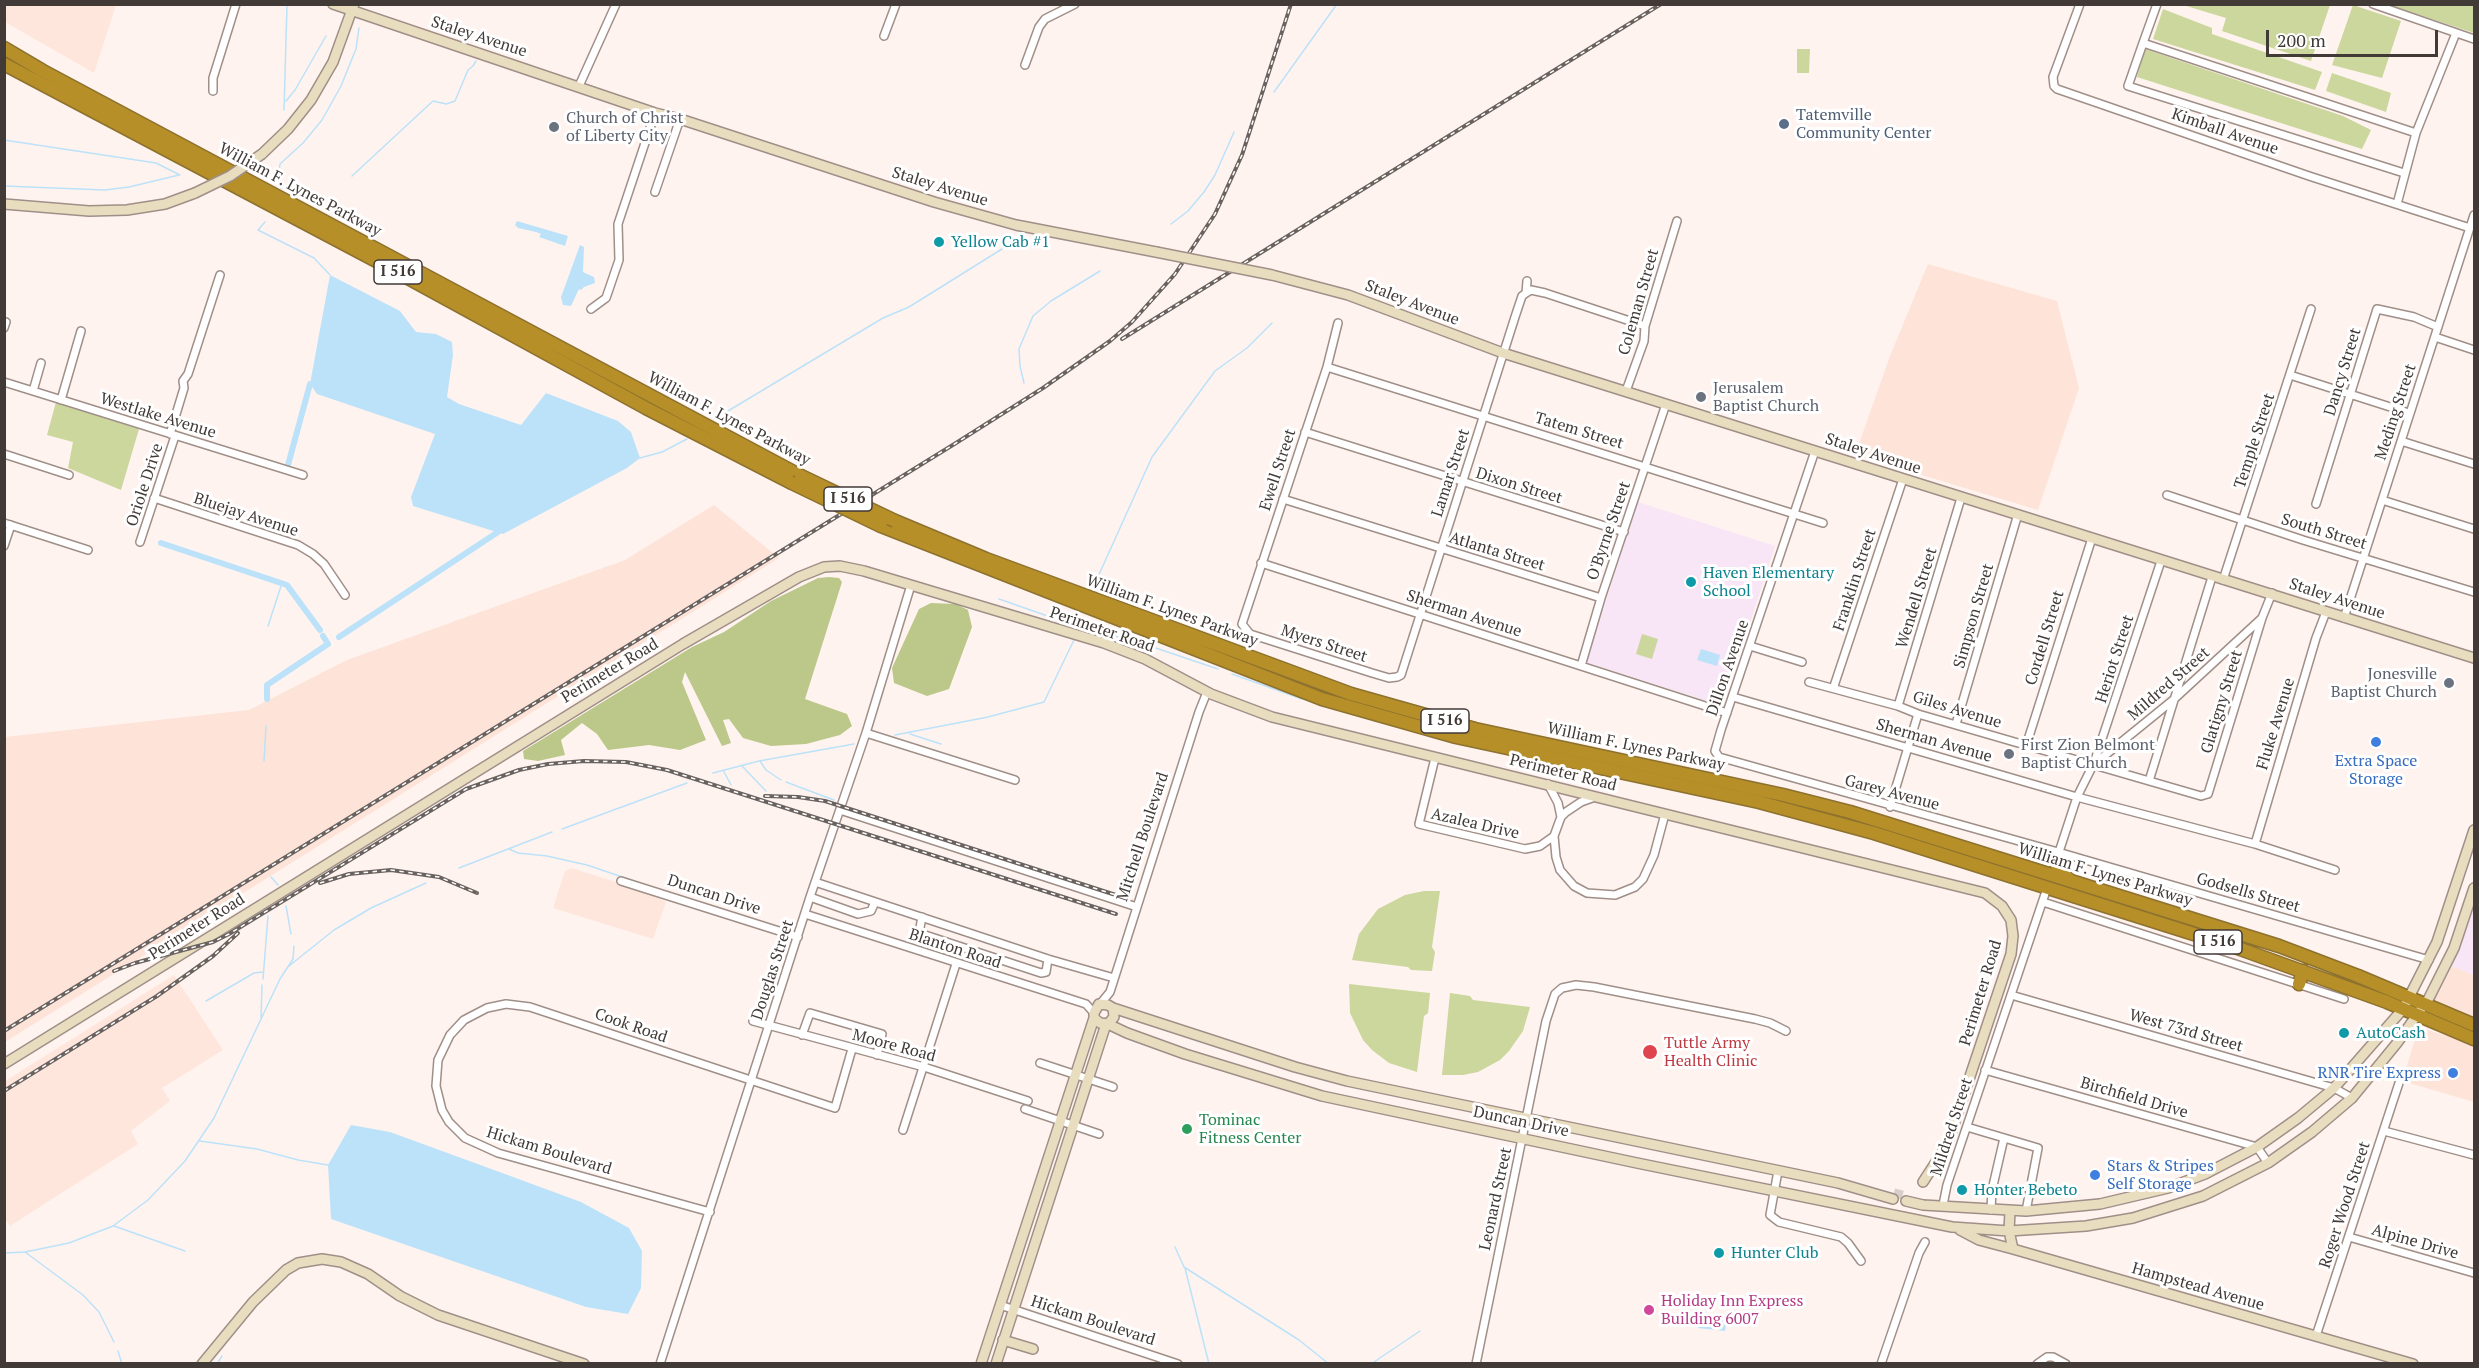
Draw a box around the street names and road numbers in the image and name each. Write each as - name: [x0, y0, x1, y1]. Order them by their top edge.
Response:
- street label: Staley Avenue: [429, 12, 529, 62]
- street label: Kimball Avenue: [2169, 105, 2281, 159]
- street label: William F. Lynes Parkway: [215, 139, 385, 241]
- street label: Staley Avenue: [890, 163, 990, 211]
- street label: Coleman Street: [1615, 247, 1663, 357]
- road number: I 516: [374, 260, 422, 284]
- street label: Staley Avenue: [1362, 276, 1462, 330]
- street label: Dancy Street: [2321, 326, 2365, 418]
- street label: Meding Street: [2371, 361, 2421, 463]
- street label: William F. Lynes Parkway: [644, 368, 814, 470]
- street label: Westlake Avenue: [98, 389, 218, 443]
- street label: Temple Street: [2231, 391, 2279, 491]
- street label: Tatem Street: [1532, 408, 1626, 454]
- street label: Ewell Street: [1256, 427, 1300, 513]
- street label: Lamar Street: [1428, 427, 1474, 519]
- street label: Staley Avenue: [1823, 429, 1923, 479]
- street label: Oriole Drive: [122, 441, 168, 529]
- street label: Dixon Street: [1474, 464, 1564, 508]
- street label: O'Byrne Street: [1583, 479, 1635, 583]
- road number: I 516: [824, 487, 872, 511]
- street label: Bluejay Avenue: [191, 489, 301, 541]
- street label: South Street: [2279, 510, 2369, 554]
- street label: Franklin Street: [1829, 526, 1881, 634]
- street label: Atlanta Street: [1447, 528, 1547, 576]
- street label: Wendell Street: [1893, 545, 1941, 651]
- street label: Simpson Street: [1950, 561, 1998, 671]
- street label: William F. Lynes Parkway: [1084, 571, 1260, 651]
- street label: Staley Avenue: [2287, 574, 2387, 624]
- street label: Sherman Avenue: [1404, 586, 1524, 642]
- street label: Cordell Street: [2021, 588, 2069, 688]
- street label: Perimeter Road: [1047, 603, 1157, 657]
- street label: Heriot Street: [2092, 612, 2138, 706]
- street label: Dillon Avenue: [1703, 617, 1753, 719]
- street label: Myers Street: [1279, 621, 1369, 667]
- street label: Perimeter Road: [558, 635, 662, 707]
- street label: Mildred Street: [2124, 643, 2214, 725]
- street label: Glatigny Street: [2197, 648, 2247, 756]
- street label: Fluke Avenue: [2253, 676, 2299, 772]
- street label: Giles Avenue: [1910, 687, 2004, 733]
- road number: I 516: [1421, 709, 1469, 733]
- street label: Sherman Avenue: [1874, 715, 1994, 767]
- street label: William F. Lynes Parkway: [1545, 719, 1727, 775]
- street label: Perimeter Road: [1507, 750, 1619, 796]
- street label: Mitchell Boulevard: [1113, 770, 1173, 904]
- street label: Garey Avenue: [1843, 771, 1941, 815]
- street label: Azalea Drive: [1429, 805, 1521, 843]
- street label: William F. Lynes Parkway: [2016, 839, 2194, 911]
- street label: Godsells Street: [2194, 869, 2302, 917]
- street label: Duncan Drive: [665, 871, 763, 919]
- street label: Perimeter Road: [145, 890, 249, 964]
- street label: Douglas Street: [748, 917, 798, 1023]
- street label: Blanton Road: [906, 925, 1004, 973]
- road number: I 516: [2194, 930, 2242, 954]
- street label: Perimeter Road: [1956, 938, 2006, 1048]
- street label: Cook Road: [592, 1005, 670, 1047]
- street label: West 73rd Street: [2127, 1006, 2245, 1056]
- street label: Moore Road: [850, 1026, 938, 1066]
- street label: Birchfield Drive: [2078, 1073, 2190, 1123]
- street label: Mildred Street: [1927, 1076, 1977, 1178]
- street label: Duncan Drive: [1472, 1103, 1570, 1141]
- street label: Hickam Boulevard: [484, 1123, 614, 1179]
- street label: Roger Wood Street: [2315, 1139, 2375, 1271]
- street label: Leonard Street: [1476, 1146, 1516, 1252]
- street label: Alpine Drive: [2369, 1220, 2461, 1264]
- street label: Hampstead Avenue: [2130, 1259, 2266, 1315]
- street label: Hickam Boulevard: [1028, 1292, 1158, 1350]

